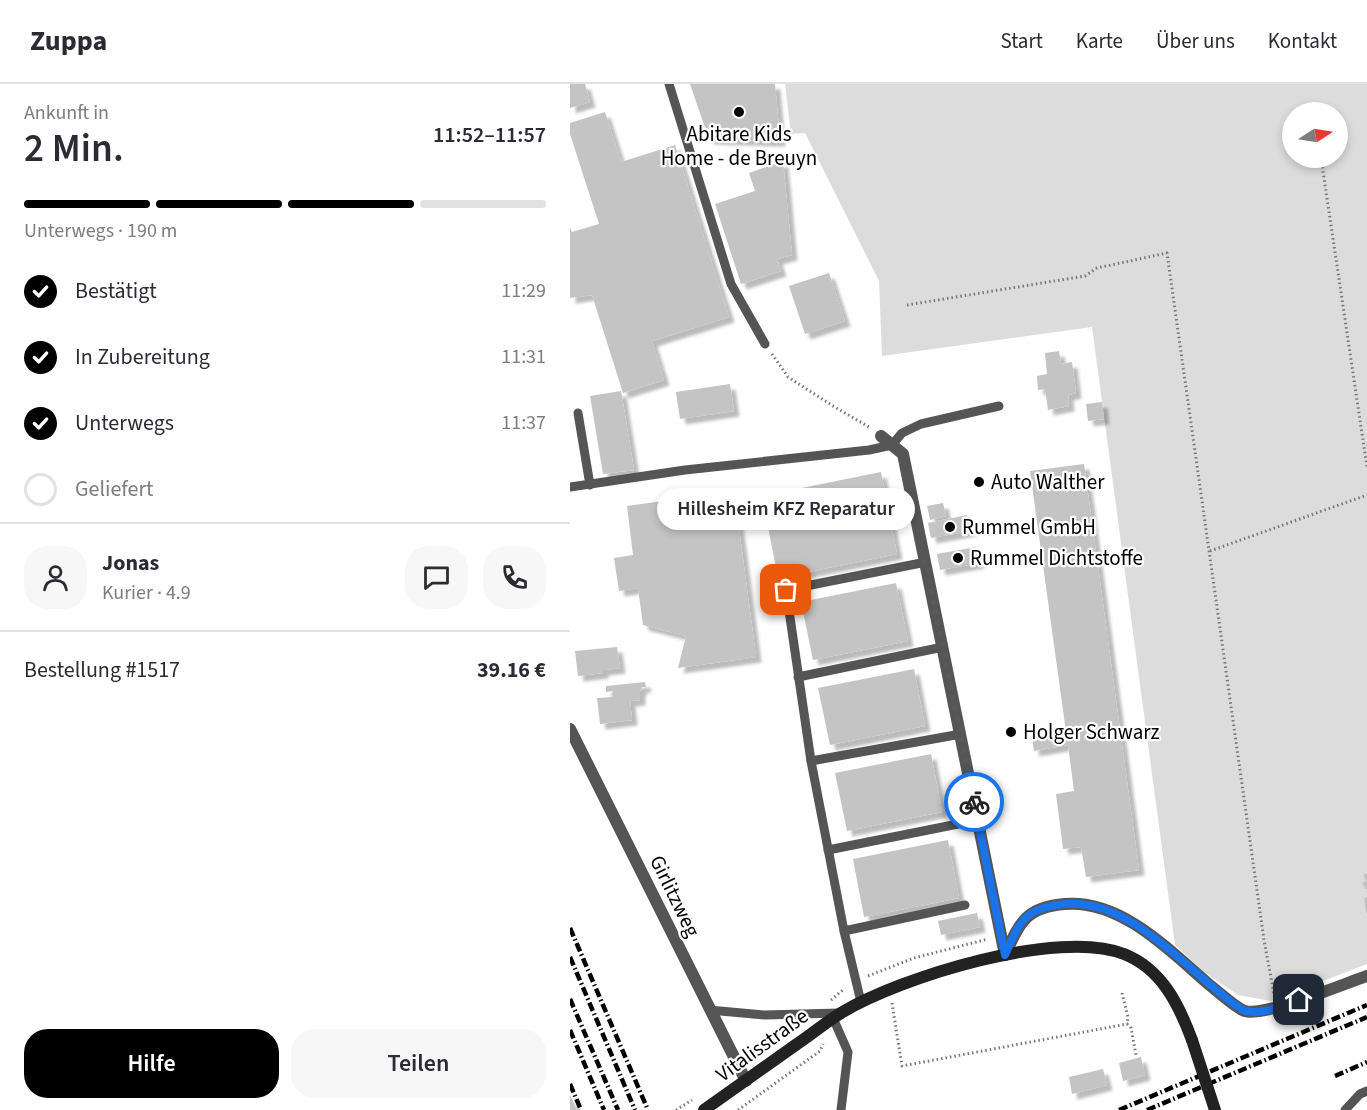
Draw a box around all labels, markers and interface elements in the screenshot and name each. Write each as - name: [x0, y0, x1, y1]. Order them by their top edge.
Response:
- text: Zuppa: [30, 21, 107, 61]
- text: Start: [1000, 26, 1043, 56]
- text: Karte: [1076, 26, 1123, 56]
- text: Über uns: [1156, 26, 1235, 56]
- text: Kontakt: [1268, 26, 1337, 56]
- text: Ankunft in: [24, 99, 109, 127]
- north arrow: [1282, 102, 1348, 168]
- map controls: [1282, 102, 1348, 168]
- marker: Abitare Kids Home - de Breuyn: [732, 105, 746, 119]
- text: 11:52–11:57: [433, 119, 546, 151]
- place label: Abitare Kids Home - de Breuyn: [661, 119, 817, 173]
- text: 2 Min.: [24, 121, 124, 177]
- text: Unterwegs · 190 m: [24, 217, 177, 245]
- icon: check: [24, 275, 57, 308]
- text: Bestätigt: [75, 275, 157, 307]
- text: 11:29: [501, 277, 546, 305]
- icon: check: [24, 341, 57, 374]
- text: In Zubereitung: [75, 341, 210, 373]
- text: 11:31: [501, 343, 546, 371]
- icon: check: [24, 407, 57, 440]
- text: Unterwegs: [75, 407, 174, 439]
- text: 11:37: [501, 409, 546, 437]
- place label: Auto Walther: [991, 467, 1105, 497]
- text: Geliefert: [75, 473, 154, 505]
- marker: Auto Walther: [972, 475, 986, 489]
- callout: Hillesheim KFZ Reparatur: [657, 488, 915, 530]
- text: Hillesheim KFZ Reparatur: [677, 495, 895, 523]
- place label: Rummel GmbH: [962, 512, 1096, 542]
- marker: Rummel GmbH: [943, 520, 957, 534]
- place label: Rummel Dichtstoffe: [970, 543, 1143, 573]
- button: person: [24, 546, 87, 609]
- button: chat: [405, 546, 468, 609]
- button: phone: [483, 546, 546, 609]
- text: Jonas: [102, 547, 159, 579]
- marker: Rummel Dichtstoffe: [951, 551, 965, 565]
- pin: [760, 564, 811, 615]
- icon: bag: [769, 573, 802, 606]
- text: Kurier · 4.9: [102, 579, 191, 607]
- text: Bestellung #1517: [24, 654, 180, 686]
- text: 39.16 €: [477, 654, 546, 686]
- place label: Holger Schwarz: [1023, 717, 1160, 747]
- marker: Holger Schwarz: [1004, 725, 1018, 739]
- courier: [944, 772, 1004, 832]
- icon: bike: [958, 786, 991, 819]
- street label: Girlitzweg: [642, 850, 708, 942]
- pin: [1273, 974, 1324, 1025]
- icon: home: [1282, 983, 1315, 1016]
- street label: Vitalisstraße: [710, 1001, 814, 1089]
- button: Hilfe: [24, 1029, 279, 1098]
- button: Teilen: [291, 1029, 546, 1098]

